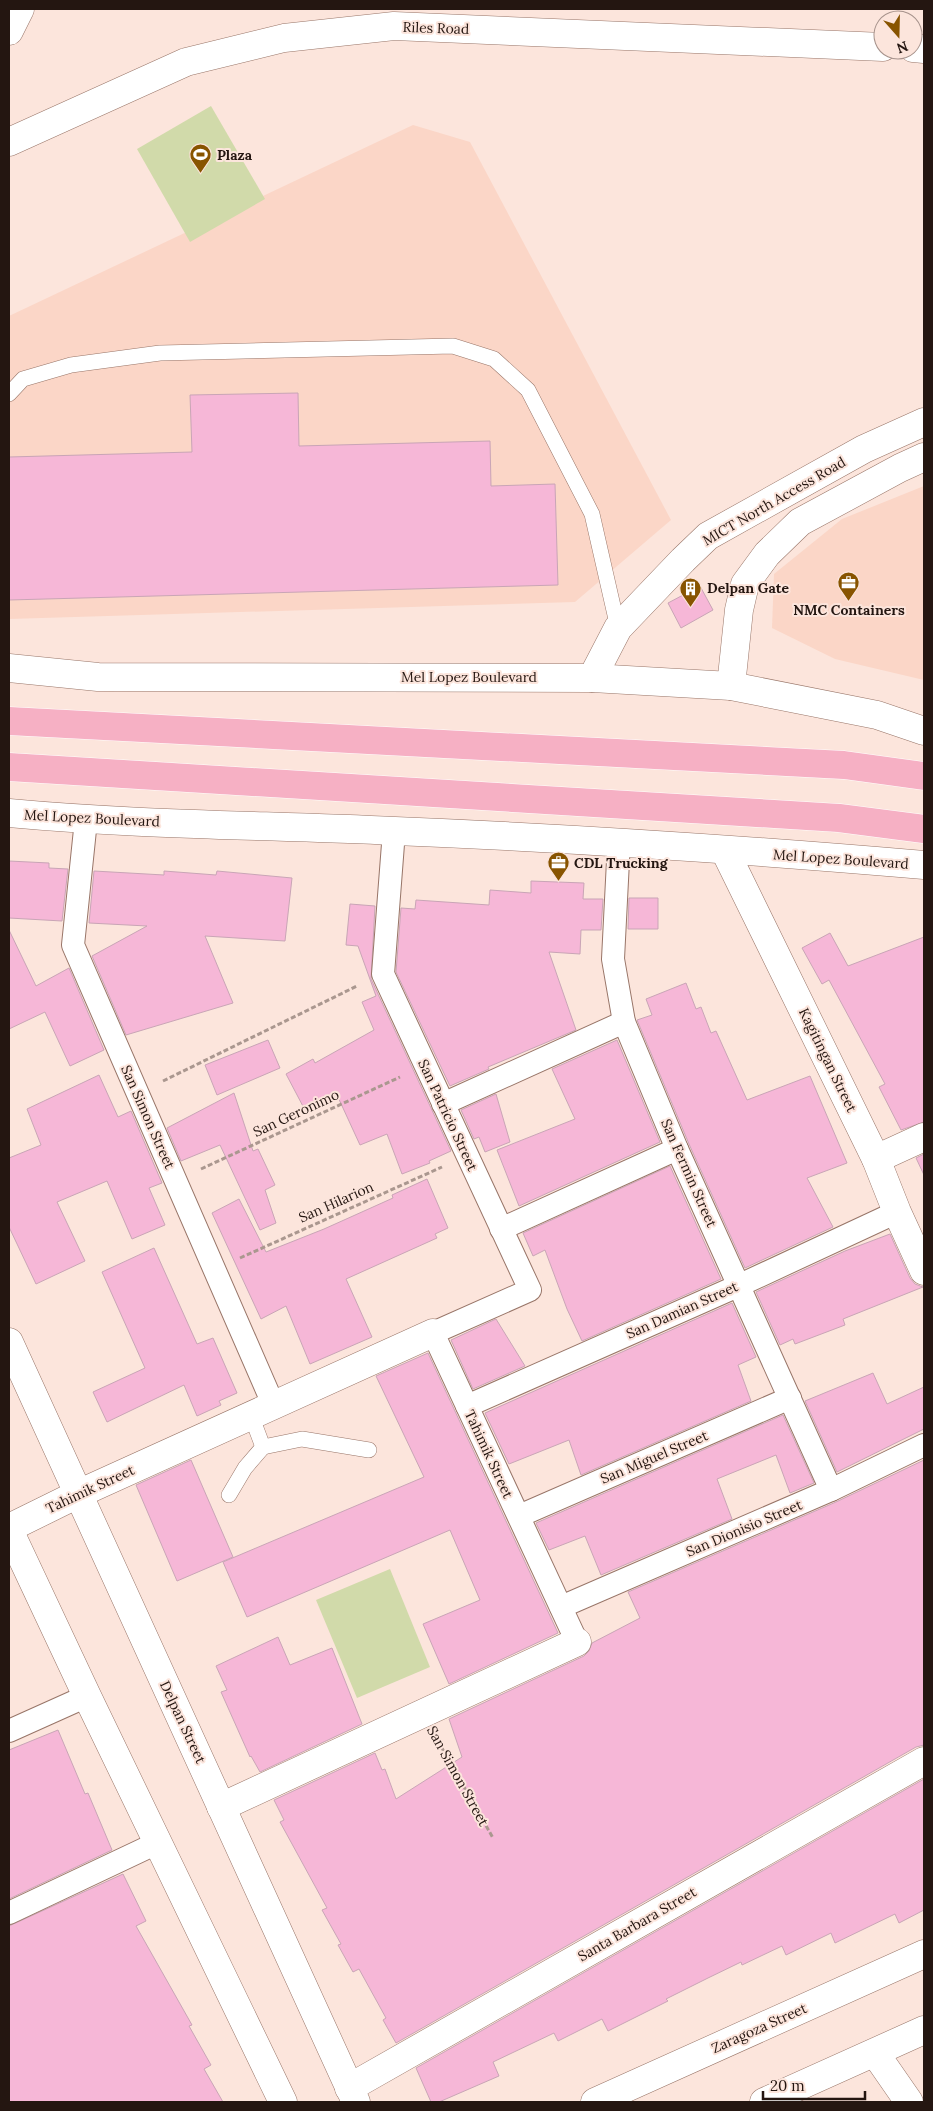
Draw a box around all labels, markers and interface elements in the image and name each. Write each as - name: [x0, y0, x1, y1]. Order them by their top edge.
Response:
- north arrow: [873, 10, 923, 60]
- street label: Riles Road: [402, 18, 470, 38]
- text: N: [894, 37, 911, 58]
- sports icon: Plaza: [189, 143, 213, 174]
- place label: Plaza: [217, 146, 253, 164]
- street label: MICT North Access Road: [699, 453, 849, 549]
- office icon: NMC Containers: [837, 570, 861, 601]
- building icon: Delpan Gate: [679, 576, 703, 607]
- place label: Delpan Gate: [707, 579, 789, 597]
- place label: NMC Containers: [793, 601, 905, 619]
- street label: Mel Lopez Boulevard: [401, 668, 537, 686]
- street label: Mel Lopez Boulevard: [24, 805, 160, 831]
- street label: Mel Lopez Boulevard: [773, 845, 909, 873]
- office icon: CDL Trucking: [546, 851, 570, 882]
- place label: CDL Trucking: [574, 854, 669, 872]
- street label: Kagitingan Street: [795, 1005, 861, 1116]
- street label: San Patricio Street: [414, 1056, 482, 1174]
- street label: San Simon Street: [117, 1062, 179, 1172]
- street label: San Geronimo: [250, 1085, 342, 1141]
- street label: San Fermin Street: [657, 1116, 721, 1231]
- street label: San Hilarion: [296, 1177, 377, 1226]
- street label: San Damian Street: [623, 1277, 741, 1343]
- street label: Tahimik Street: [461, 1407, 518, 1502]
- street label: San Miguel Street: [598, 1426, 711, 1488]
- street label: Tahimik Street: [43, 1460, 138, 1517]
- street label: San Dionisio Street: [683, 1495, 805, 1561]
- street label: Delpan Street: [156, 1678, 210, 1767]
- street label: San Simon Street: [423, 1723, 493, 1830]
- street label: Santa Barbara Street: [575, 1882, 700, 1965]
- street label: Zaragoza Street: [708, 1999, 810, 2057]
- scale bar: [763, 2068, 866, 2100]
- text: 20 m: [770, 2076, 805, 2095]

